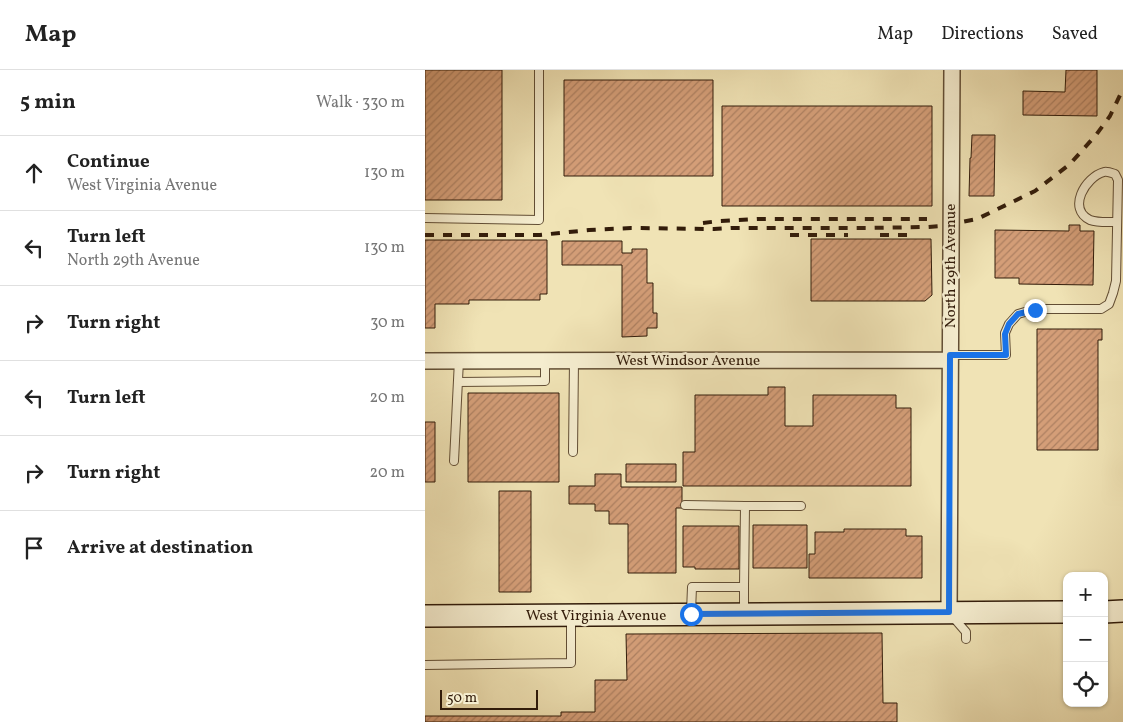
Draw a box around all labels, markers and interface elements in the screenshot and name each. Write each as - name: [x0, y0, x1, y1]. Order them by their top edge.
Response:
- text: Map: [25, 18, 76, 52]
- text: Map: [877, 22, 913, 47]
- text: Directions: [941, 22, 1024, 47]
- text: Saved: [1052, 22, 1098, 47]
- text: 5 min: [20, 88, 76, 117]
- text: Walk · 330 m: [316, 92, 405, 114]
- text: Continue: [67, 149, 150, 175]
- icon: ahead: [20, 159, 48, 187]
- text: 130 m: [364, 162, 405, 184]
- text: West Virginia Avenue: [67, 175, 217, 197]
- street label: North 29th Avenue: [941, 204, 962, 328]
- text: Turn left: [67, 224, 146, 250]
- icon: left: [20, 234, 48, 262]
- text: 130 m: [364, 237, 405, 259]
- text: North 29th Avenue: [67, 250, 200, 272]
- route end: [1024, 299, 1047, 322]
- icon: right: [20, 309, 48, 337]
- text: Turn right: [67, 310, 160, 336]
- text: 30 m: [370, 312, 405, 334]
- street label: West Windsor Avenue: [616, 351, 760, 372]
- icon: left: [20, 384, 48, 412]
- text: Turn left: [67, 385, 146, 411]
- text: 20 m: [370, 387, 405, 409]
- icon: right: [20, 459, 48, 487]
- text: Turn right: [67, 460, 160, 486]
- text: 20 m: [370, 462, 405, 484]
- icon: arrive: [20, 534, 48, 562]
- text: Arrive at destination: [67, 535, 253, 561]
- map controls: [1063, 572, 1108, 707]
- button: +: [1063, 572, 1108, 617]
- route start: [680, 603, 703, 626]
- street label: West Virginia Avenue: [526, 606, 666, 627]
- button: −: [1063, 617, 1108, 662]
- button: locate: [1063, 662, 1108, 707]
- scale bar: [440, 687, 537, 710]
- text: 50 m: [447, 689, 477, 708]

